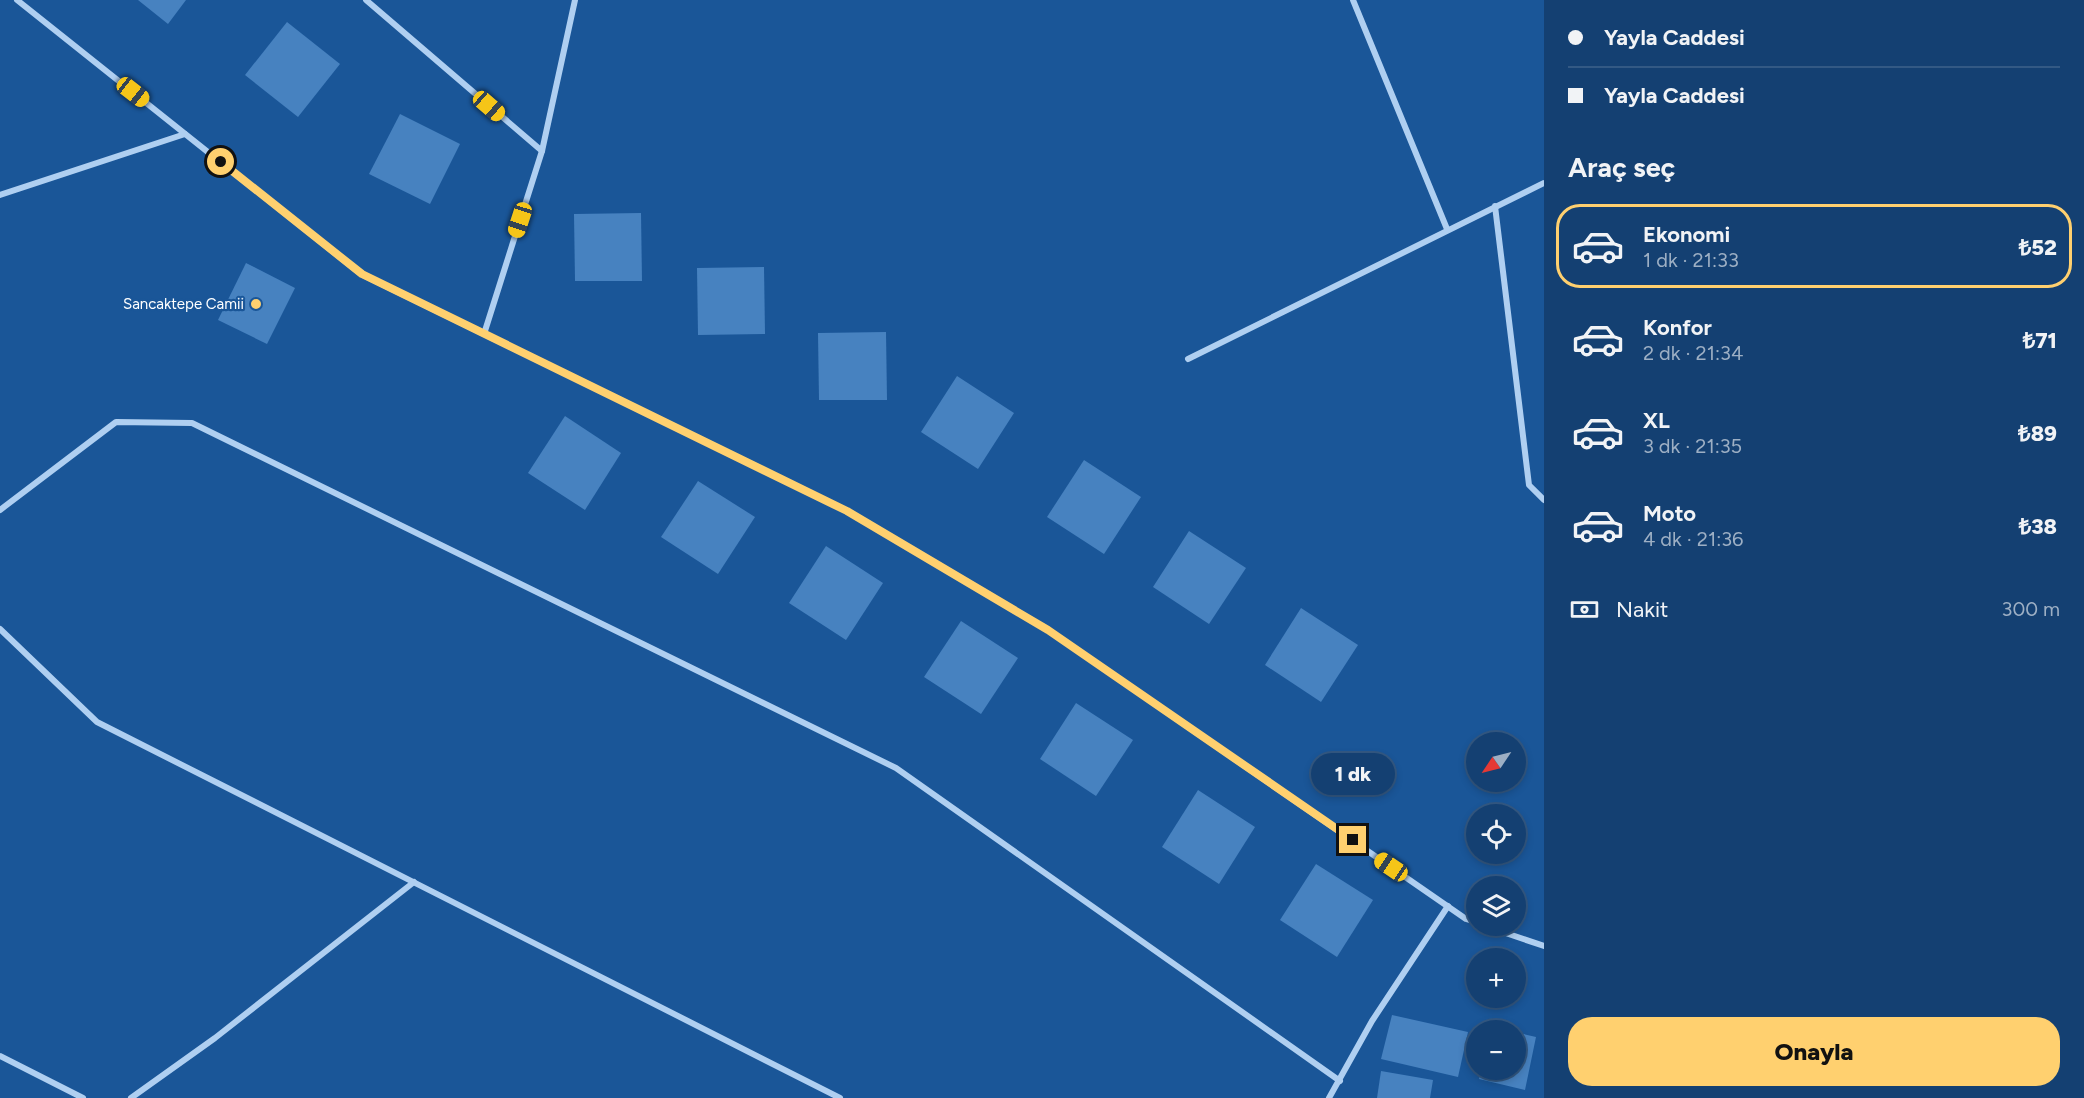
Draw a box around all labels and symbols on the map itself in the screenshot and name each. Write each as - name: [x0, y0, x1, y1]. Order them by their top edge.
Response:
- car: [113, 74, 153, 110]
- car: [470, 87, 508, 125]
- route start: [207, 148, 234, 175]
- car: [506, 200, 534, 240]
- place label: Sancaktepe Camii: [123, 295, 244, 313]
- marker: Sancaktepe Camii: [249, 297, 263, 311]
- north arrow: [1466, 732, 1526, 792]
- callout: 1 dk: [1311, 753, 1395, 795]
- route end: [1339, 826, 1366, 853]
- car: [1371, 849, 1411, 885]

